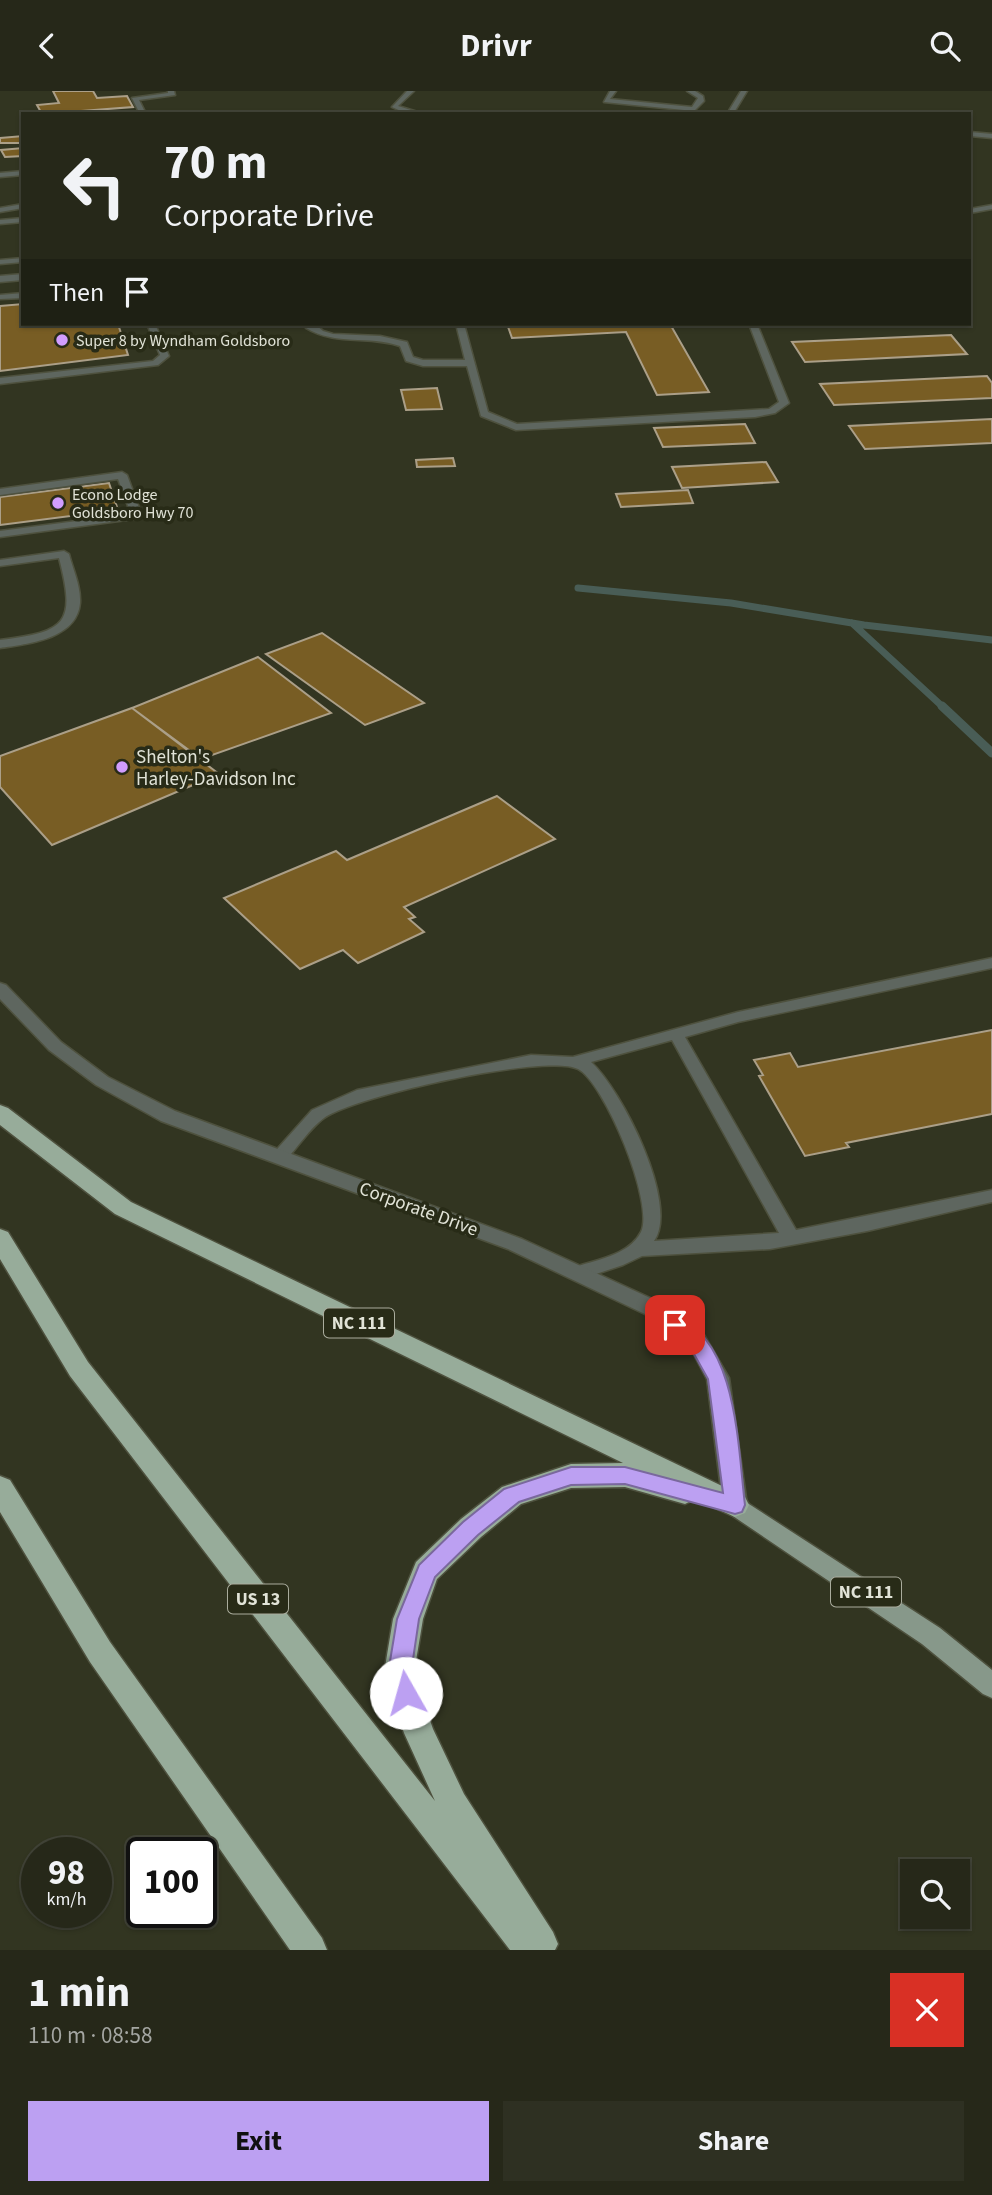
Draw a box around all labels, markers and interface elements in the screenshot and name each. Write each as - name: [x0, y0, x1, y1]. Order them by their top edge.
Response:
- text: Drivr: [460, 23, 532, 69]
- icon: back: [28, 27, 66, 65]
- icon: search: [926, 27, 964, 65]
- text: 70 m: [164, 128, 268, 198]
- icon: left: [49, 140, 140, 231]
- text: Corporate Drive: [164, 193, 374, 239]
- icon: arrive: [118, 273, 156, 311]
- text: Then: [49, 274, 104, 311]
- place label: Super 8 by Wyndham Goldsboro: [76, 330, 290, 352]
- marker: Super 8 by Wyndham Goldsboro: [54, 332, 70, 348]
- place label: Econo Lodge Goldsboro Hwy 70: [72, 484, 194, 524]
- marker: Econo Lodge Goldsboro Hwy 70: [50, 495, 66, 511]
- place label: Shelton's Harley-Davidson Inc: [136, 744, 296, 793]
- marker: Shelton's Harley-Davidson Inc: [114, 759, 130, 775]
- street label: Corporate Drive: [355, 1175, 482, 1243]
- pin: [645, 1295, 705, 1355]
- icon: arrive: [656, 1306, 694, 1344]
- road number: NC 111: [324, 1309, 394, 1337]
- road number: NC 111: [831, 1577, 901, 1607]
- road number: US 13: [228, 1584, 288, 1613]
- position arrow: [369, 1656, 443, 1730]
- speed limit sign: 100: [126, 1837, 217, 1928]
- text: 98: [48, 1848, 85, 1898]
- map controls: [900, 1859, 970, 1929]
- button: search: [900, 1859, 970, 1929]
- text: km/h: [47, 1887, 86, 1912]
- text: 1 min: [28, 1963, 130, 2023]
- button: close: [890, 1973, 964, 2047]
- text: 110 m · 08:58: [28, 2019, 152, 2052]
- button: Exit: [28, 2101, 489, 2181]
- button: Share: [503, 2101, 964, 2181]

